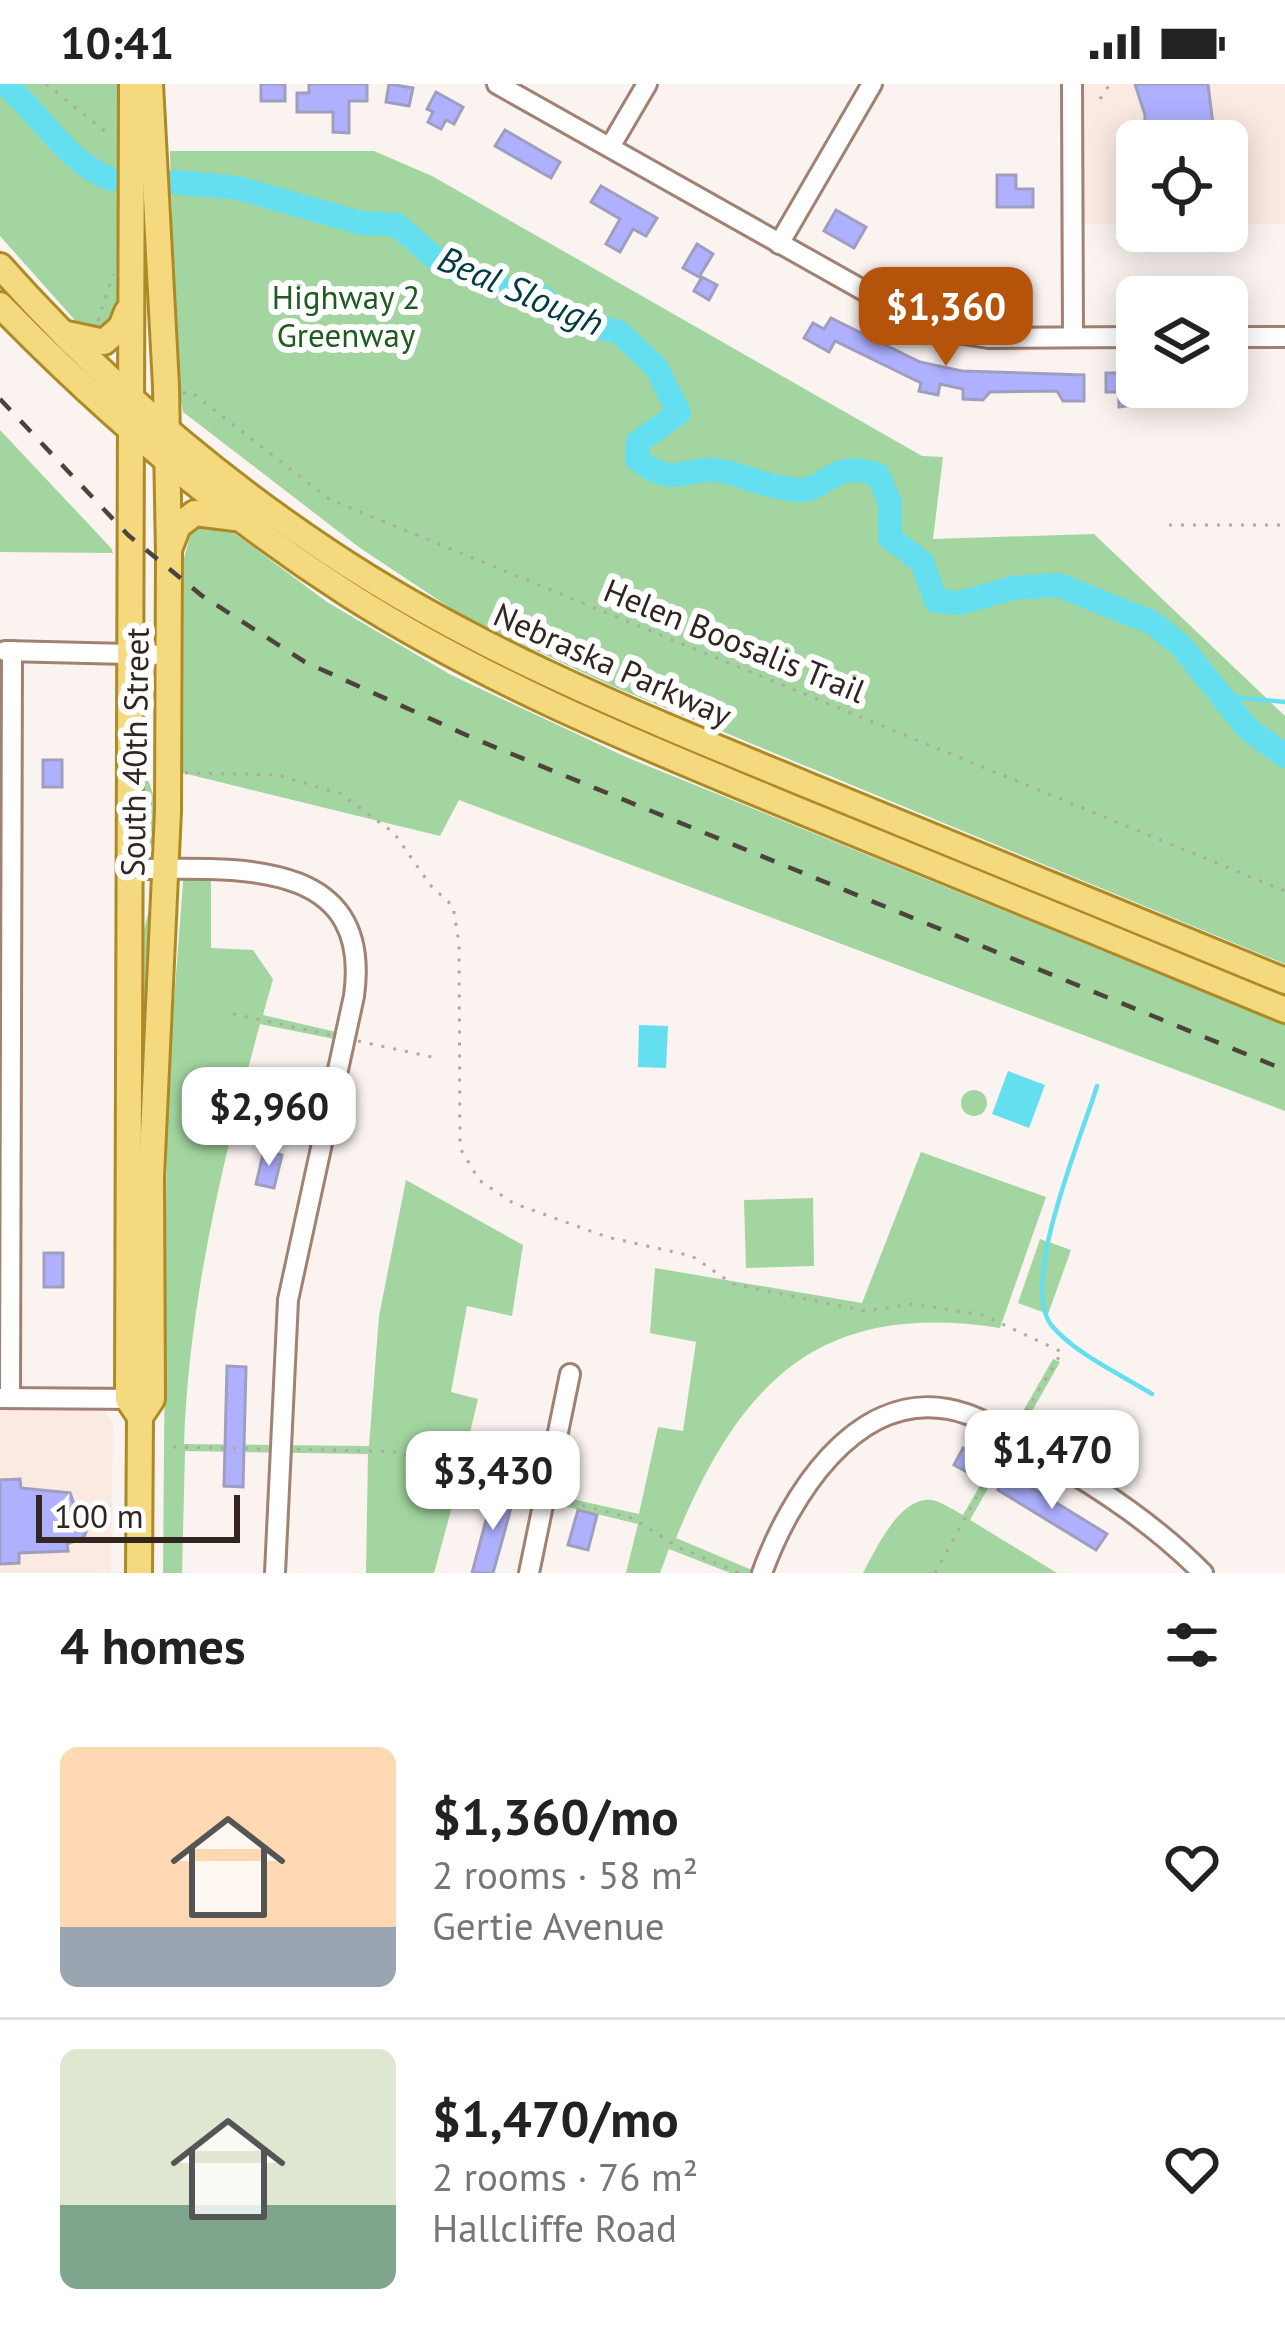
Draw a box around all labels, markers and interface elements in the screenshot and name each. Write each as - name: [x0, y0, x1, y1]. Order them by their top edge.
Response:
- text: 10:41: [60, 13, 174, 71]
- map controls: [1116, 120, 1248, 408]
- button: locate: [1116, 120, 1248, 252]
- water label: Beal Slough: [431, 234, 611, 346]
- pin: $1,360: [848, 267, 1044, 369]
- park label: Highway 2 Greenway: [272, 275, 420, 356]
- button: layers: [1116, 276, 1248, 408]
- text: $1,360: [886, 280, 1006, 331]
- street label: Helen Boosalis Trail: [598, 568, 872, 712]
- street label: Nebraska Parkway: [487, 592, 739, 736]
- street label: South 40th Street: [110, 627, 158, 877]
- pin: $2,960: [171, 1067, 367, 1169]
- text: $2,960: [209, 1080, 329, 1131]
- pin: $1,470: [954, 1410, 1150, 1512]
- text: $1,470: [992, 1423, 1112, 1474]
- pin: $3,430: [395, 1431, 591, 1533]
- text: $3,430: [433, 1444, 553, 1495]
- scale bar: [36, 1489, 240, 1542]
- text: 100 m: [54, 1494, 144, 1537]
- text: 4 homes: [60, 1612, 246, 1678]
- icon: filters: [1159, 1612, 1225, 1678]
- text: $1,360/mo: [432, 1783, 679, 1849]
- icon: home: [156, 1795, 300, 1939]
- icon: heart: [1159, 1834, 1225, 1900]
- text: 2 rooms · 58 m²: [432, 1849, 698, 1900]
- text: Gertie Avenue: [432, 1900, 665, 1951]
- text: $1,470/mo: [432, 2085, 679, 2151]
- icon: home: [156, 2097, 300, 2241]
- icon: heart: [1159, 2136, 1225, 2202]
- text: 2 rooms · 76 m²: [432, 2151, 698, 2202]
- text: Hallcliffe Road: [432, 2202, 677, 2253]

